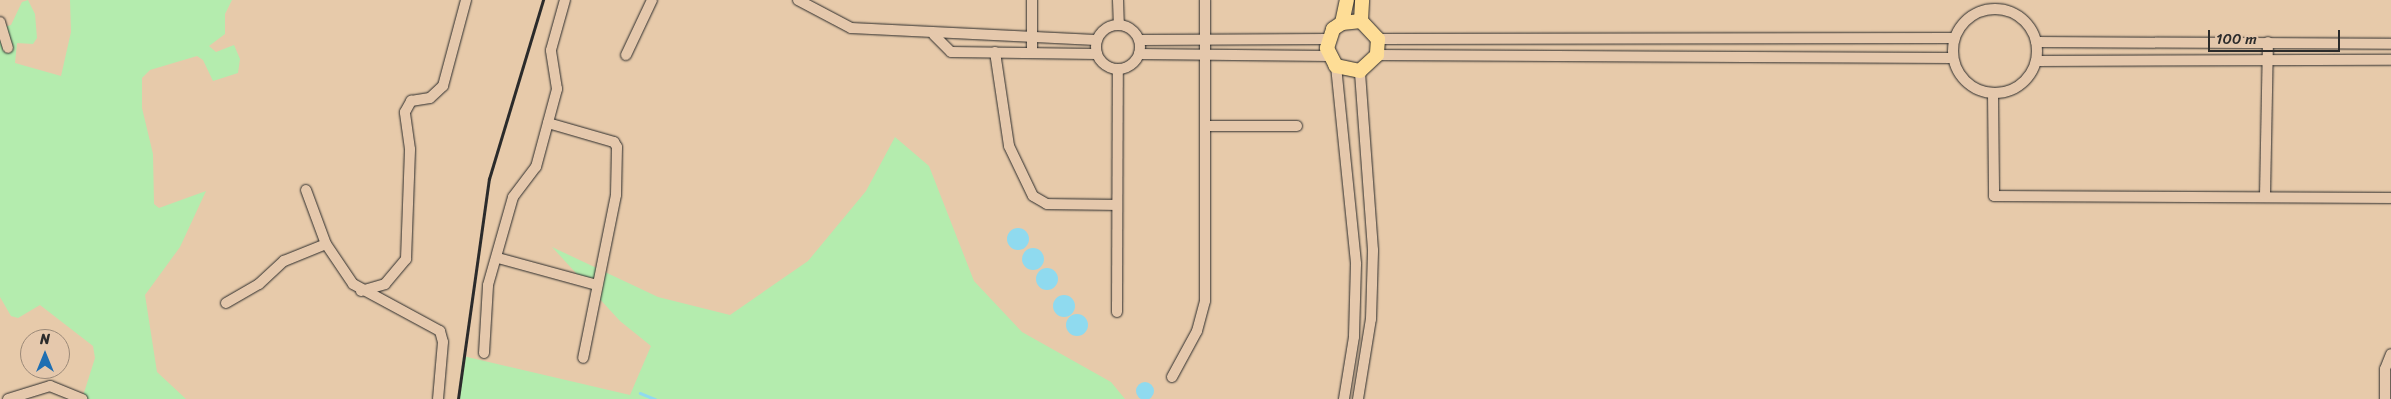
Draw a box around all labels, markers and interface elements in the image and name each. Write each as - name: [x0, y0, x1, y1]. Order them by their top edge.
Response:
- scale bar: [2211, 20, 2344, 52]
- text: 100 m: [2216, 26, 2257, 52]
- text: N: [40, 327, 50, 352]
- north arrow: [20, 329, 70, 379]

